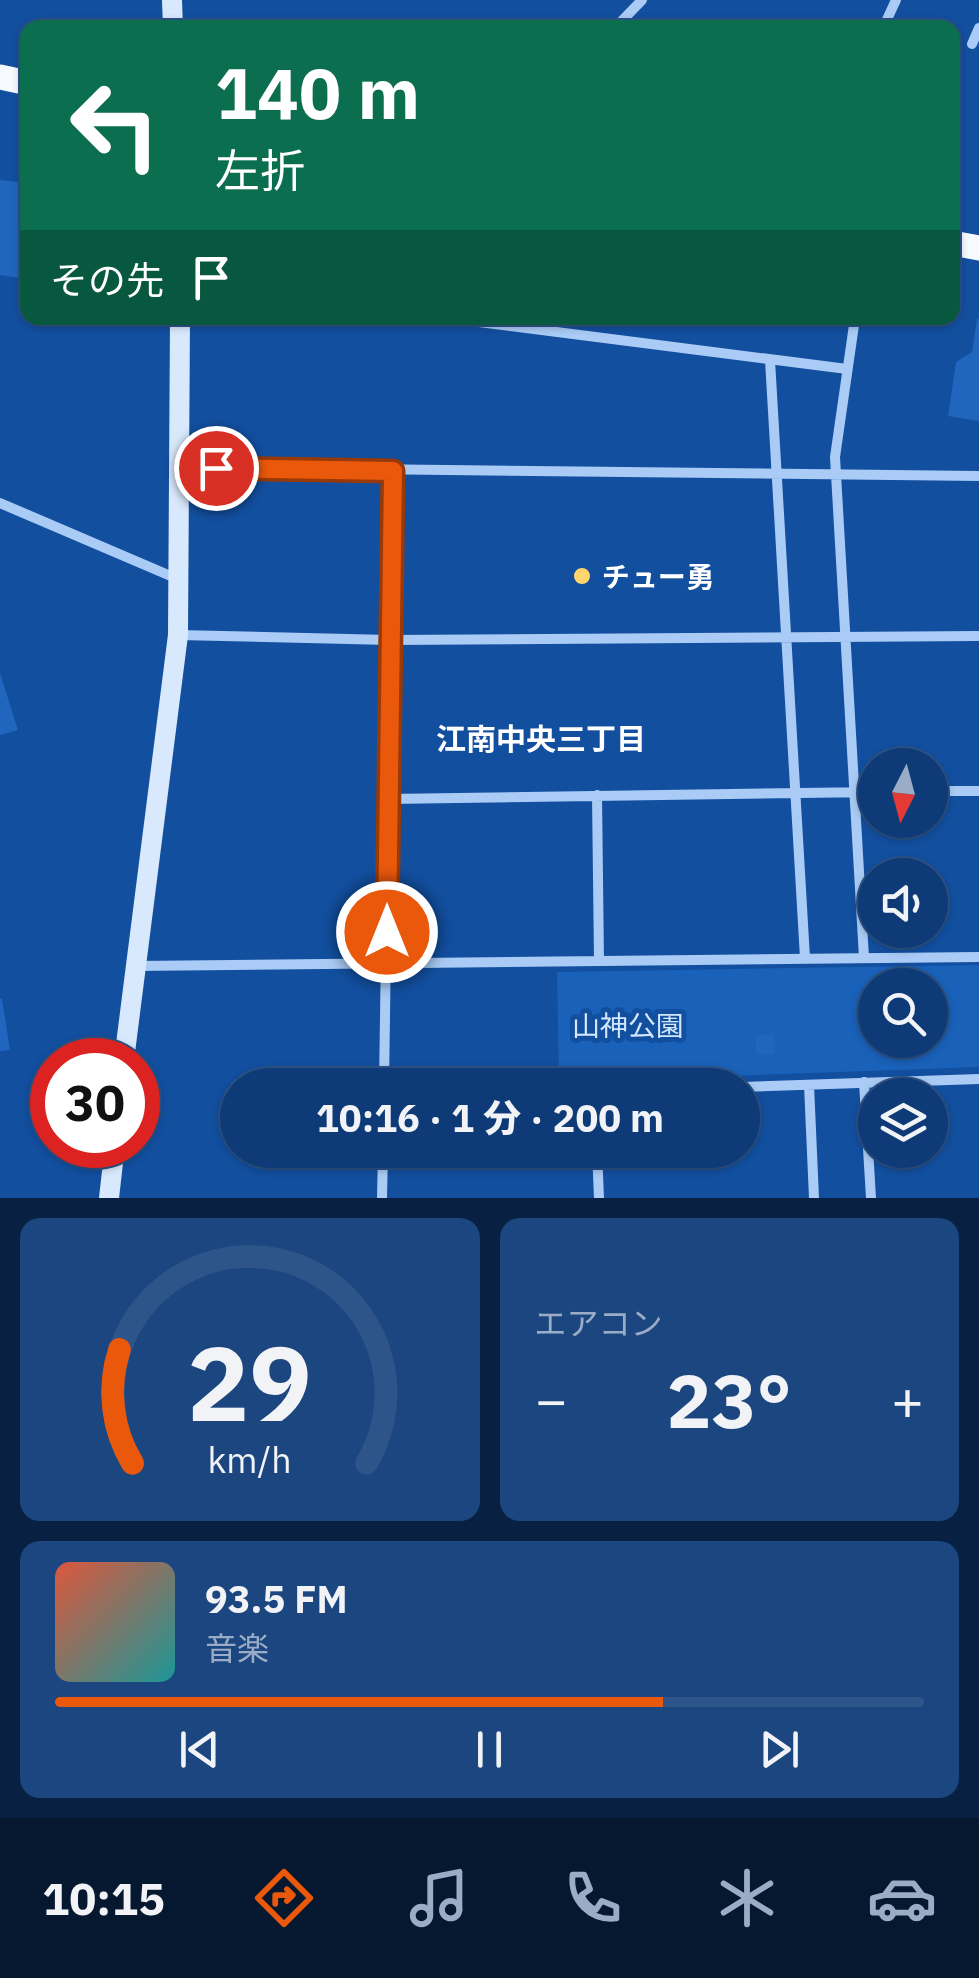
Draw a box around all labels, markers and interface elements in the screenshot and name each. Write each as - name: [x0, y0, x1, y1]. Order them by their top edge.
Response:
- text: 140 m: [215, 47, 420, 138]
- icon: left: [50, 60, 180, 190]
- text: 左折: [215, 141, 305, 199]
- icon: arrive: [184, 250, 239, 305]
- text: その先: [50, 255, 164, 304]
- pin: [174, 426, 259, 511]
- icon: arrive: [189, 441, 244, 496]
- place label: チュー勇: [602, 558, 714, 595]
- marker: チュー勇: [571, 565, 593, 587]
- district label: 江南中央三丁目: [436, 719, 646, 758]
- north arrow: [858, 748, 948, 838]
- map controls: [858, 748, 948, 1168]
- button: sound: [858, 858, 948, 948]
- position arrow: [335, 880, 439, 984]
- button: search: [858, 968, 948, 1058]
- park label: 山神公園: [572, 1007, 684, 1044]
- speed limit sign: 30: [30, 1038, 160, 1168]
- button: layers: [858, 1078, 948, 1168]
- text: 10:16 · 1 分 · 200 m: [316, 1093, 664, 1142]
- text: エアコン: [535, 1302, 663, 1344]
- text: 29: [187, 1314, 312, 1450]
- text: 23°: [667, 1351, 792, 1449]
- text: −: [535, 1364, 568, 1435]
- text: +: [891, 1364, 924, 1435]
- text: km/h: [208, 1436, 292, 1483]
- text: 93.5 FM: [205, 1574, 348, 1623]
- text: 音楽: [205, 1627, 269, 1669]
- icon: previous: [172, 1722, 227, 1777]
- icon: pause: [462, 1722, 517, 1777]
- icon: next: [752, 1722, 807, 1777]
- icon: directions: [249, 1863, 319, 1933]
- icon: music: [404, 1863, 474, 1933]
- icon: phone: [558, 1863, 628, 1933]
- icon: climate: [712, 1863, 782, 1933]
- icon: car: [867, 1863, 937, 1933]
- text: 10:15: [42, 1869, 165, 1927]

